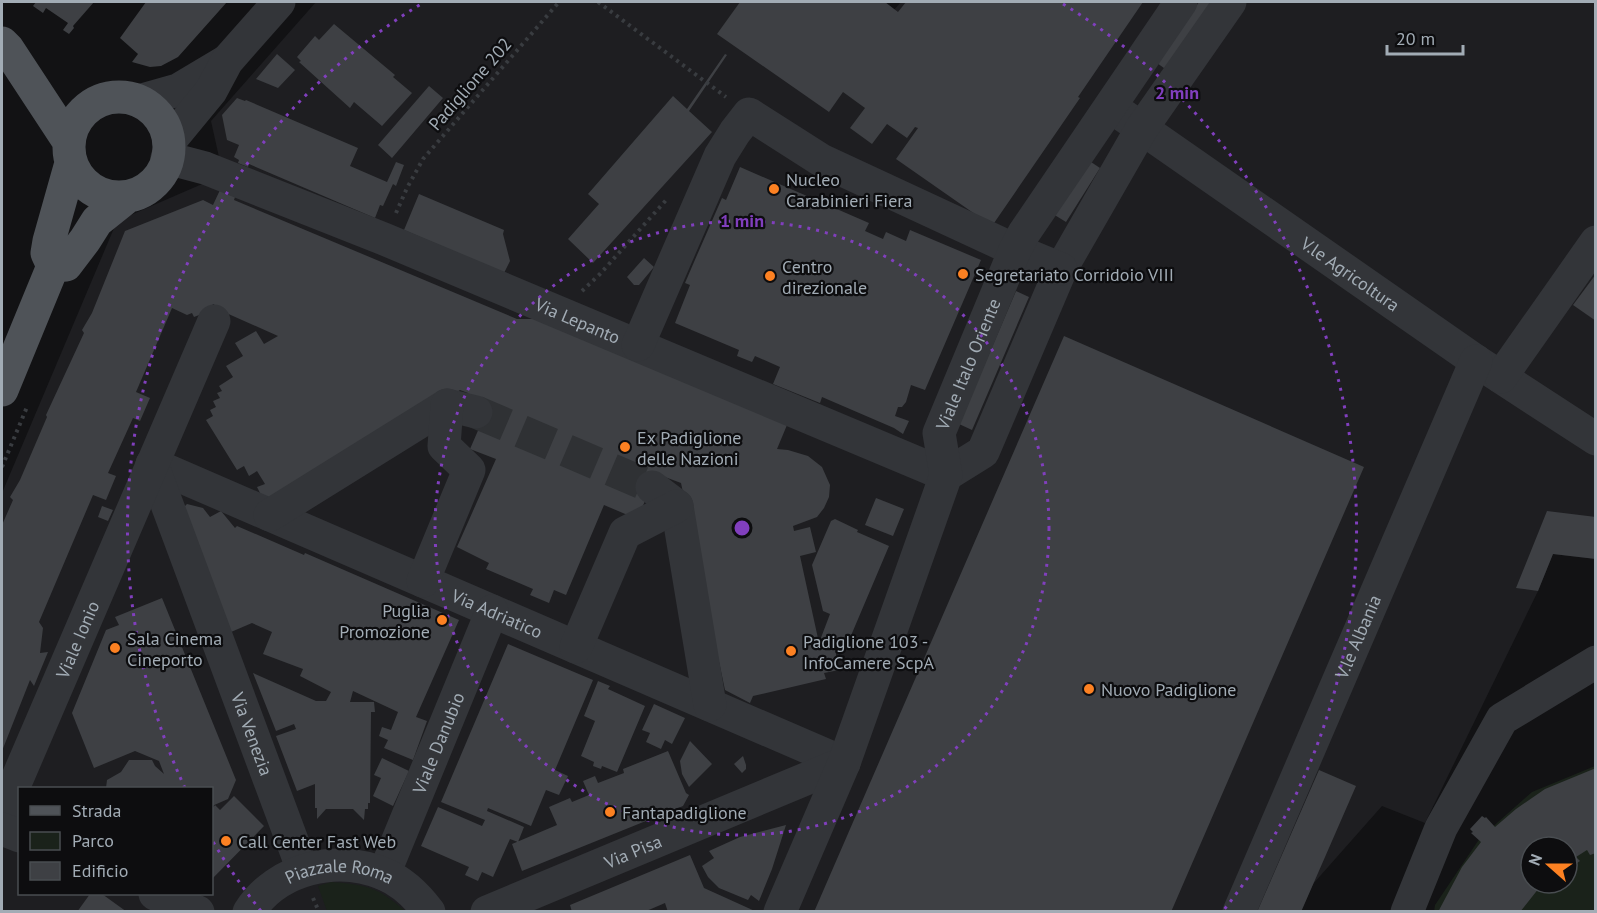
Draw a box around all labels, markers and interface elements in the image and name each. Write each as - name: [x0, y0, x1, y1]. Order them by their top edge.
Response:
- scale bar: [1387, 18, 1464, 56]
- text: 20 m: [1396, 27, 1435, 50]
- street label: Padiglione 202: [423, 33, 517, 135]
- text: 2 min: [1155, 81, 1199, 104]
- place label: Nucleo Carabinieri Fiera: [786, 168, 912, 212]
- marker: Nucleo Carabinieri Fiera: [767, 182, 781, 196]
- text: 1 min: [720, 209, 764, 232]
- street label: V.le Agricoltura: [1296, 231, 1404, 316]
- place label: Centro direzionale: [782, 255, 867, 299]
- place label: Segretariato Corridoio VIII: [975, 263, 1174, 286]
- marker: Segretariato Corridoio VIII: [956, 267, 970, 281]
- marker: Centro direzionale: [763, 269, 777, 283]
- street label: Via Lepanto: [531, 292, 624, 348]
- street label: Viale Italo Oriente: [930, 295, 1005, 434]
- place label: Ex Padiglione delle Nazioni: [637, 426, 741, 470]
- marker: Ex Padiglione delle Nazioni: [618, 440, 632, 454]
- centre of rings: [732, 518, 752, 538]
- street label: Via Adriatico: [447, 583, 546, 643]
- street label: V.le Albania: [1329, 591, 1386, 683]
- street label: Viale Ionio: [50, 597, 104, 683]
- place label: Puglia Promozione: [339, 599, 430, 643]
- marker: Puglia Promozione: [435, 613, 449, 627]
- place label: Sala Cinema Cineporto: [127, 627, 222, 671]
- place label: Padiglione 103 - InfoCamere ScpA: [803, 630, 934, 674]
- marker: Sala Cinema Cineporto: [108, 641, 122, 655]
- marker: Padiglione 103 - InfoCamere ScpA: [784, 644, 798, 658]
- place label: Nuovo Padiglione: [1101, 678, 1236, 701]
- marker: Nuovo Padiglione: [1082, 682, 1096, 696]
- street label: Via Venezia: [226, 688, 278, 779]
- street label: Viale Danubio: [406, 688, 469, 798]
- legend: [18, 787, 213, 895]
- text: Strada: [72, 799, 121, 822]
- place label: Fantapadiglione: [622, 801, 747, 824]
- marker: Fantapadiglione: [603, 805, 617, 819]
- text: Parco: [72, 829, 114, 852]
- street label: Via Pisa: [600, 829, 665, 874]
- place label: Call Center Fast Web: [238, 830, 396, 853]
- marker: Call Center Fast Web: [219, 834, 233, 848]
- north arrow: [1519, 835, 1579, 895]
- text: N: [1524, 851, 1546, 868]
- street label: Piazzale Roma: [281, 853, 398, 889]
- text: Edificio: [72, 859, 128, 882]

